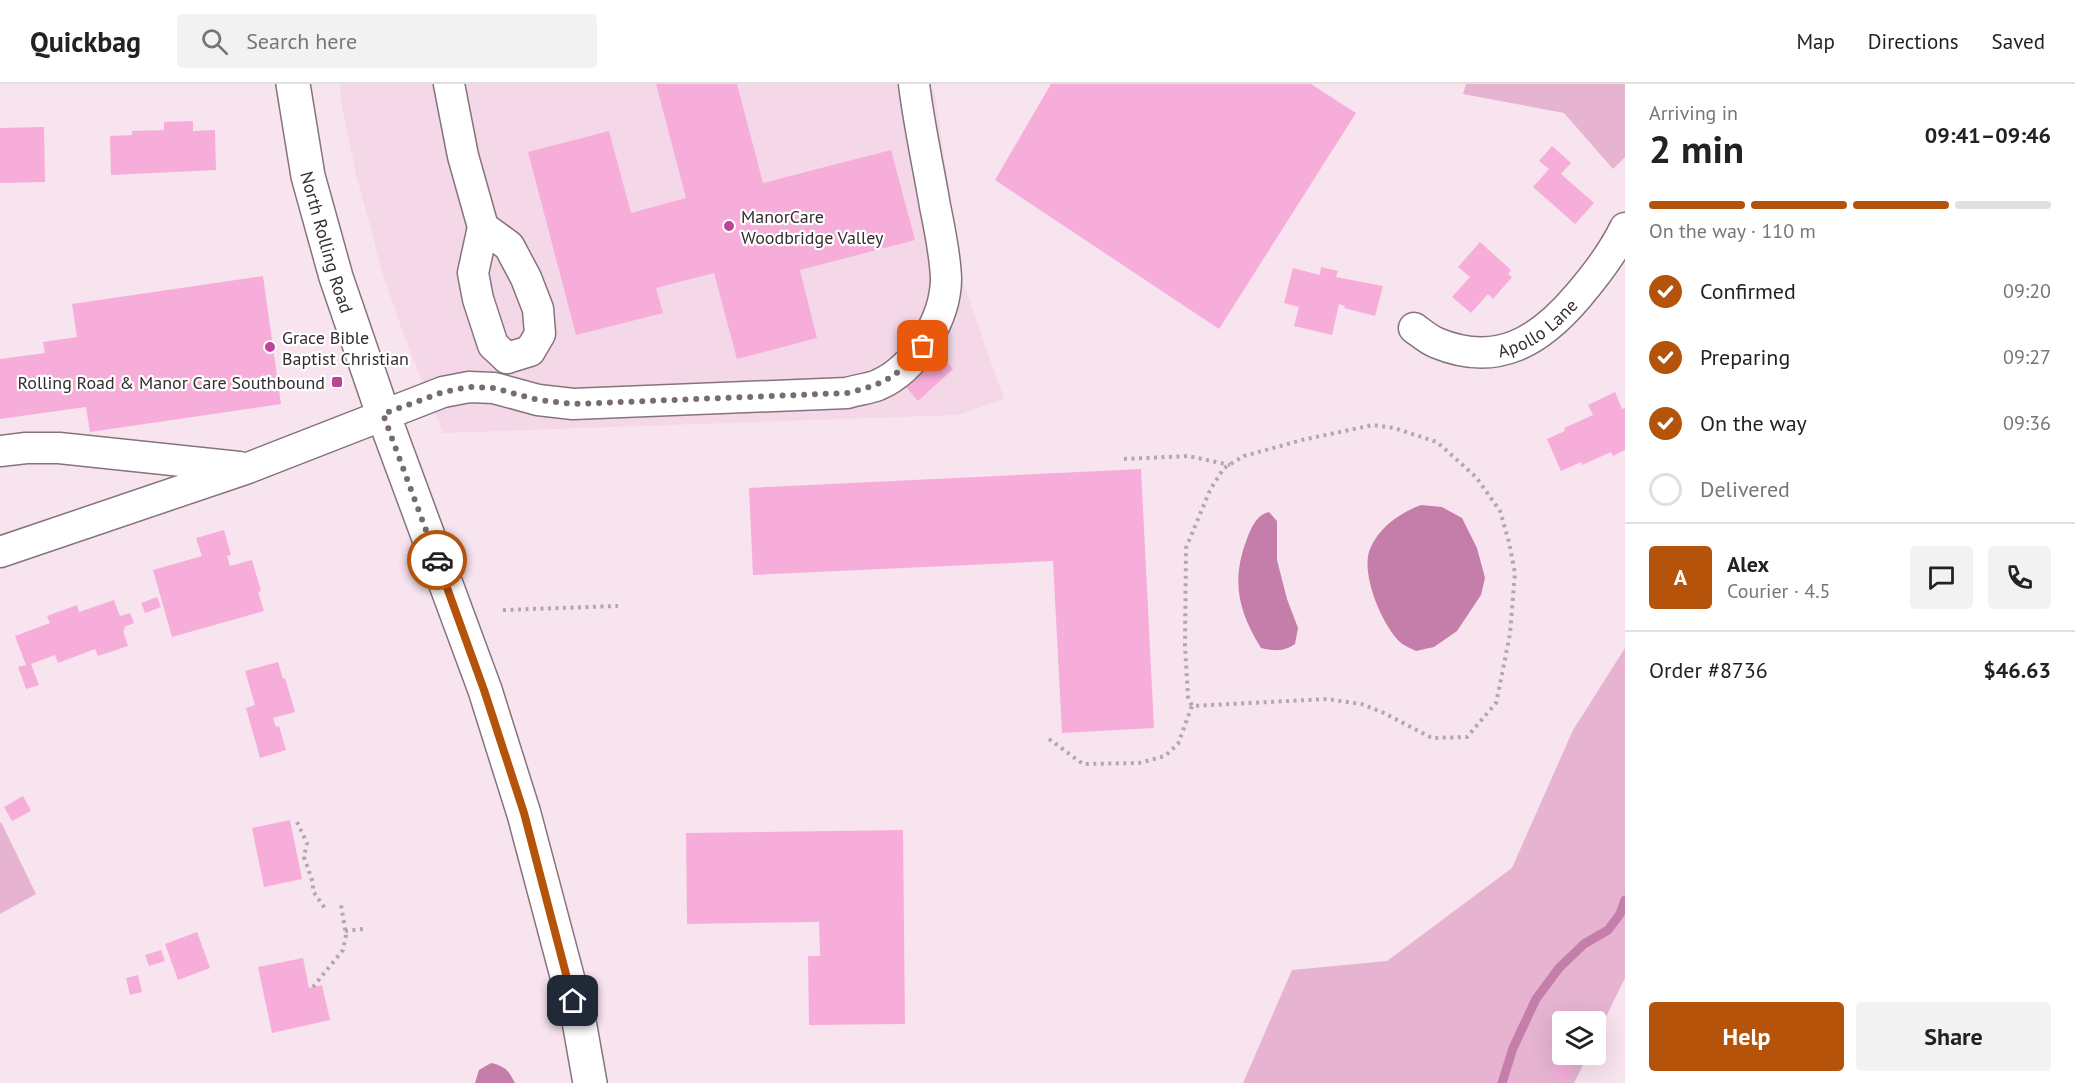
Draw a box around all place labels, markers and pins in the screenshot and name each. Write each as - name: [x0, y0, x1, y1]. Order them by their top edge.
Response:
- place label: ManorCare Woodbridge Valley: [741, 205, 884, 249]
- marker: ManorCare Woodbridge Valley: [722, 219, 736, 233]
- pin: [897, 320, 948, 371]
- place label: Grace Bible Baptist Christian: [282, 326, 409, 370]
- marker: Grace Bible Baptist Christian: [263, 340, 277, 354]
- place label: Rolling Road & Manor Care Southbound: [17, 371, 325, 394]
- marker: Rolling Road & Manor Care Southbound: [330, 375, 344, 389]
- pin: [547, 975, 598, 1026]

